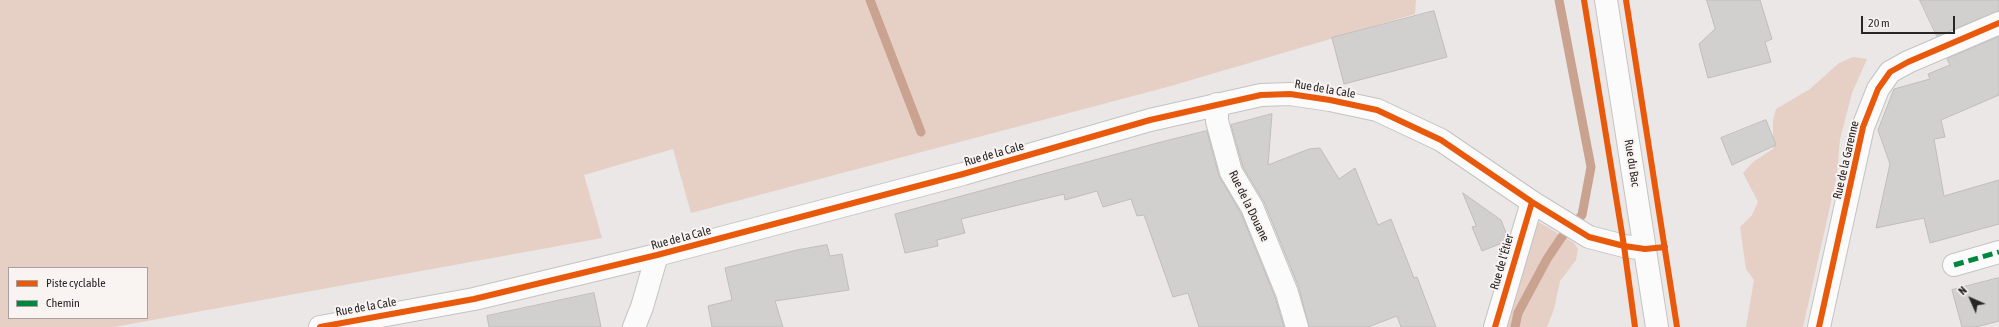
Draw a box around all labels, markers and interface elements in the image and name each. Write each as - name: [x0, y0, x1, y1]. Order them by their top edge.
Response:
- scale bar: [1863, 8, 1957, 34]
- text: 20 m: [1868, 16, 1890, 30]
- street label: Rue de la Cale: [1293, 77, 1357, 101]
- street label: Rue de la Garenne: [1830, 119, 1862, 201]
- street label: Rue du Bac: [1621, 138, 1643, 188]
- street label: Rue de la Cale: [962, 139, 1026, 169]
- street label: Rue de la Douane: [1226, 168, 1272, 244]
- street label: Rue de la Cale: [649, 223, 713, 253]
- street label: Rue de l'Étier: [1487, 233, 1517, 291]
- legend: [8, 267, 148, 319]
- text: Piste cyclable: [46, 276, 106, 290]
- north arrow: [1951, 279, 1991, 319]
- text: N: [1956, 284, 1969, 297]
- street label: Rue de la Cale: [334, 295, 398, 319]
- text: Chemin: [46, 296, 80, 310]

